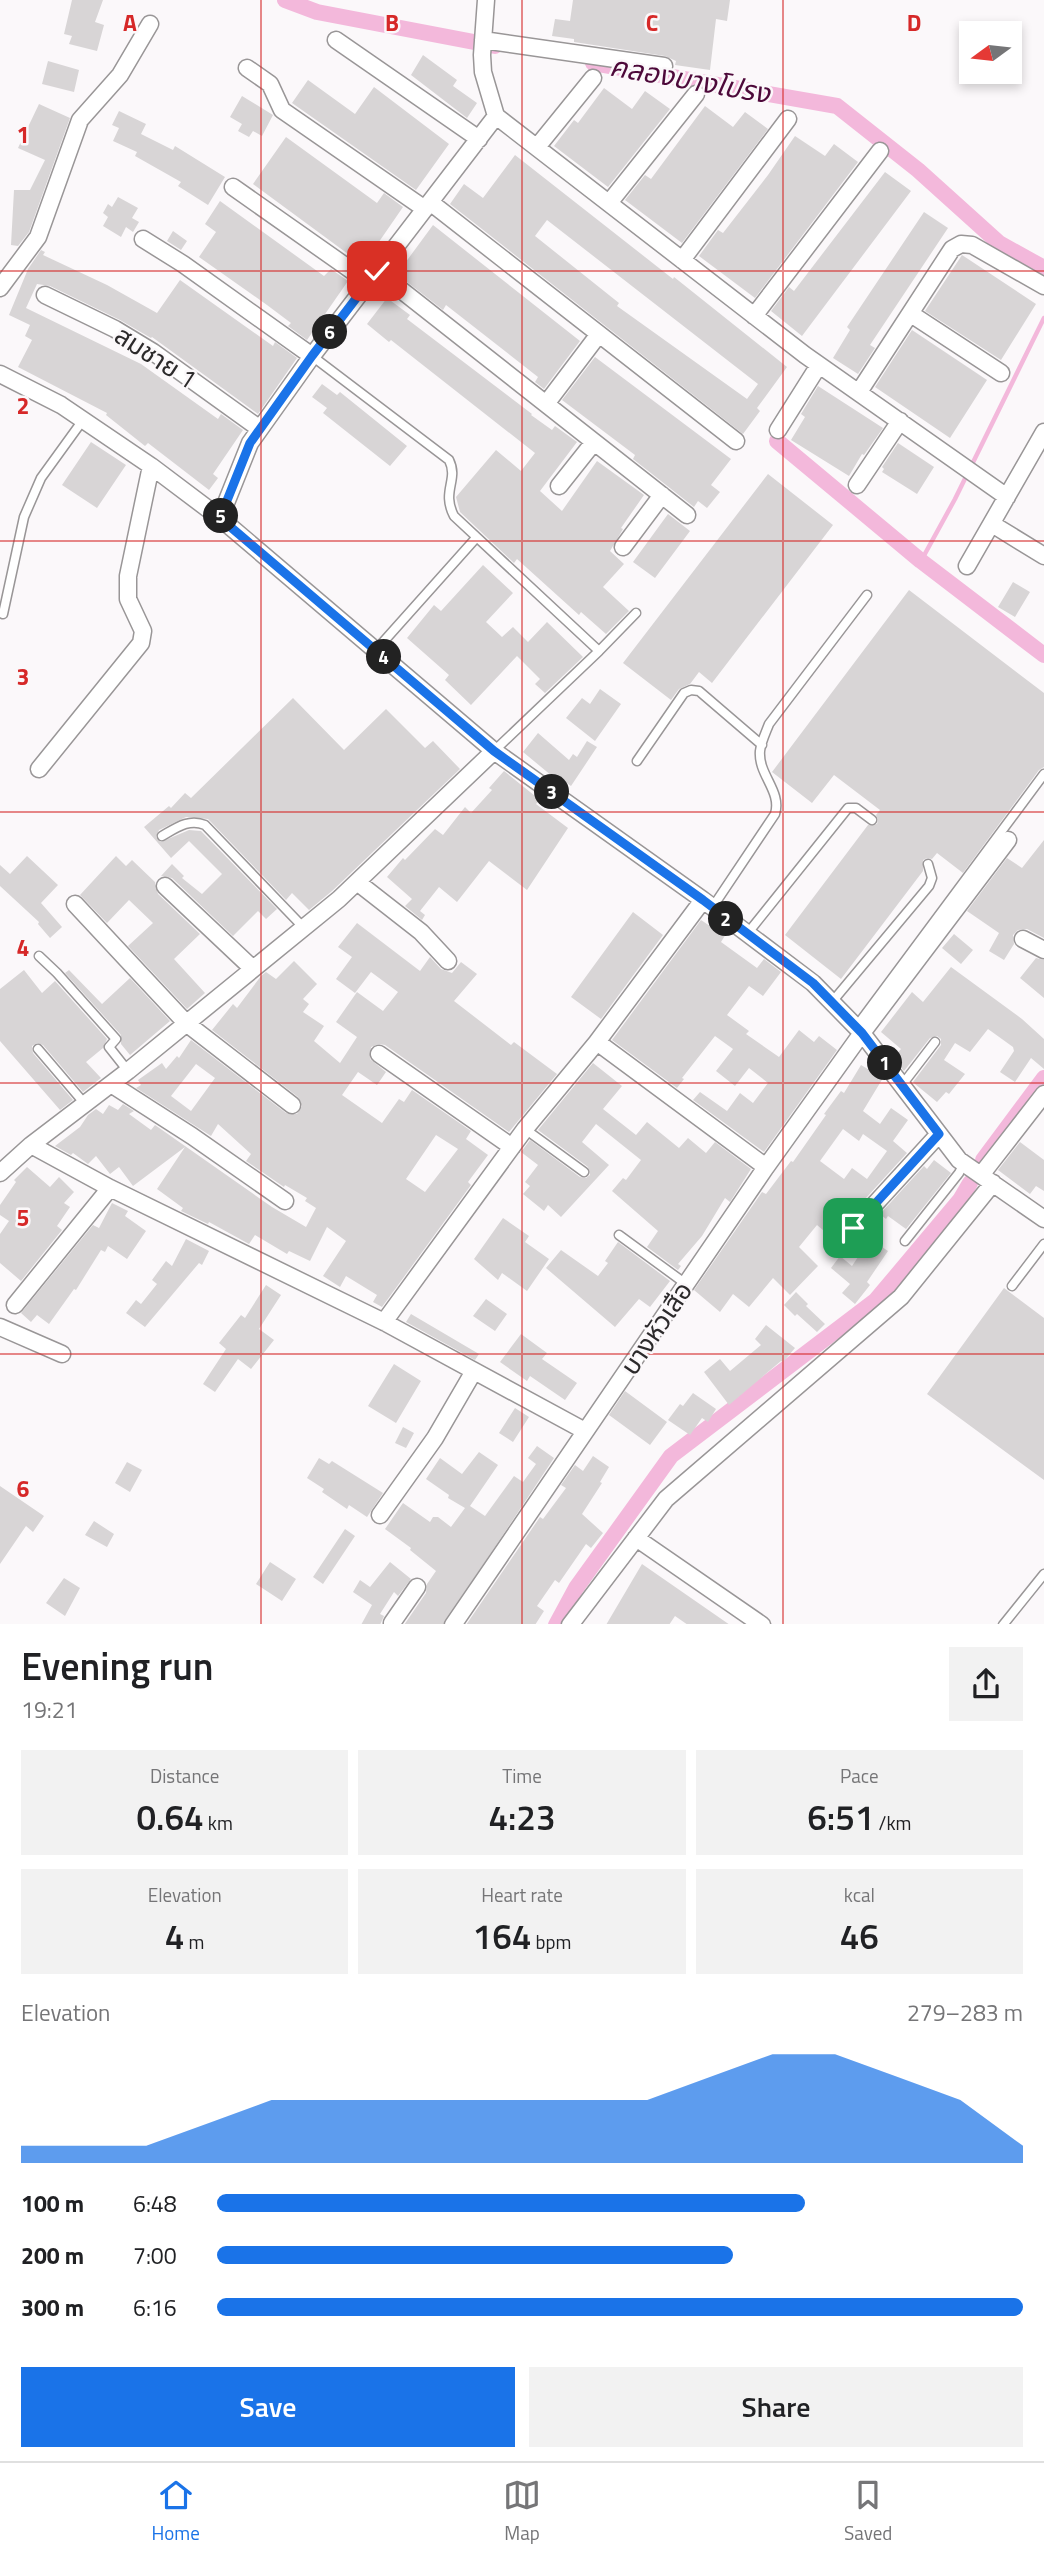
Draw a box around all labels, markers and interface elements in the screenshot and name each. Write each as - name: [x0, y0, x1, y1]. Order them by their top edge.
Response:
- text: A: [123, 5, 137, 40]
- text: B: [385, 5, 399, 40]
- text: C: [646, 5, 658, 40]
- text: D: [907, 5, 921, 40]
- north arrow: [959, 21, 1022, 84]
- map controls: [959, 21, 1022, 84]
- water label: คลองบางโปรง: [607, 44, 775, 115]
- text: 1: [17, 117, 29, 152]
- pin: [347, 241, 407, 301]
- icon: check: [358, 252, 396, 290]
- pin: 6: [312, 314, 348, 350]
- street label: สมชาย 1: [107, 316, 205, 398]
- text: 6: [324, 317, 335, 346]
- text: 2: [17, 388, 29, 423]
- pin: 5: [204, 498, 238, 534]
- text: 5: [215, 501, 226, 530]
- pin: 4: [366, 640, 402, 674]
- text: 4: [378, 642, 389, 671]
- text: 3: [17, 659, 29, 694]
- pin: 3: [534, 774, 570, 810]
- text: 3: [546, 777, 557, 806]
- pin: 2: [708, 902, 744, 936]
- text: 2: [720, 904, 731, 933]
- text: 4: [17, 930, 29, 965]
- pin: 1: [868, 1046, 903, 1080]
- text: 1: [879, 1048, 890, 1077]
- pin: [823, 1198, 883, 1258]
- text: 5: [17, 1200, 29, 1235]
- icon: arrive: [834, 1209, 872, 1247]
- street label: บางหัวเสือ: [610, 1273, 702, 1383]
- text: 6: [17, 1471, 30, 1506]
- text: Evening run: [21, 1637, 214, 1695]
- button: share: [949, 1647, 1023, 1721]
- text: 19:21: [21, 1692, 78, 1727]
- text: Distance: [150, 1761, 219, 1790]
- text: Time: [502, 1761, 542, 1790]
- text: Pace: [840, 1761, 879, 1790]
- text: 0.64: [136, 1790, 204, 1844]
- text: 4:23: [488, 1790, 556, 1844]
- text: 6:51: [807, 1790, 874, 1844]
- text: km: [204, 1808, 233, 1837]
- text: /km: [874, 1808, 911, 1837]
- text: Elevation: [148, 1880, 222, 1909]
- text: Heart rate: [481, 1880, 563, 1909]
- text: kcal: [844, 1880, 875, 1909]
- text: 4: [165, 1909, 184, 1963]
- text: 164: [473, 1909, 531, 1963]
- text: 46: [840, 1909, 879, 1963]
- text: m: [184, 1927, 205, 1956]
- text: bpm: [531, 1927, 571, 1956]
- text: Elevation: [21, 1995, 110, 2030]
- text: 279–283 m: [907, 1995, 1023, 2030]
- text: 100 m: [21, 2186, 84, 2221]
- text: 6:48: [133, 2186, 177, 2221]
- text: 200 m: [21, 2238, 84, 2273]
- text: 7:00: [133, 2238, 177, 2273]
- text: 300 m: [21, 2290, 84, 2325]
- text: 6:16: [133, 2290, 177, 2325]
- button: Save: [21, 2367, 515, 2447]
- button: Share: [529, 2367, 1023, 2447]
- tab: Home: [152, 2476, 200, 2547]
- tab: Map: [503, 2476, 541, 2547]
- tab: Saved: [844, 2476, 892, 2547]

